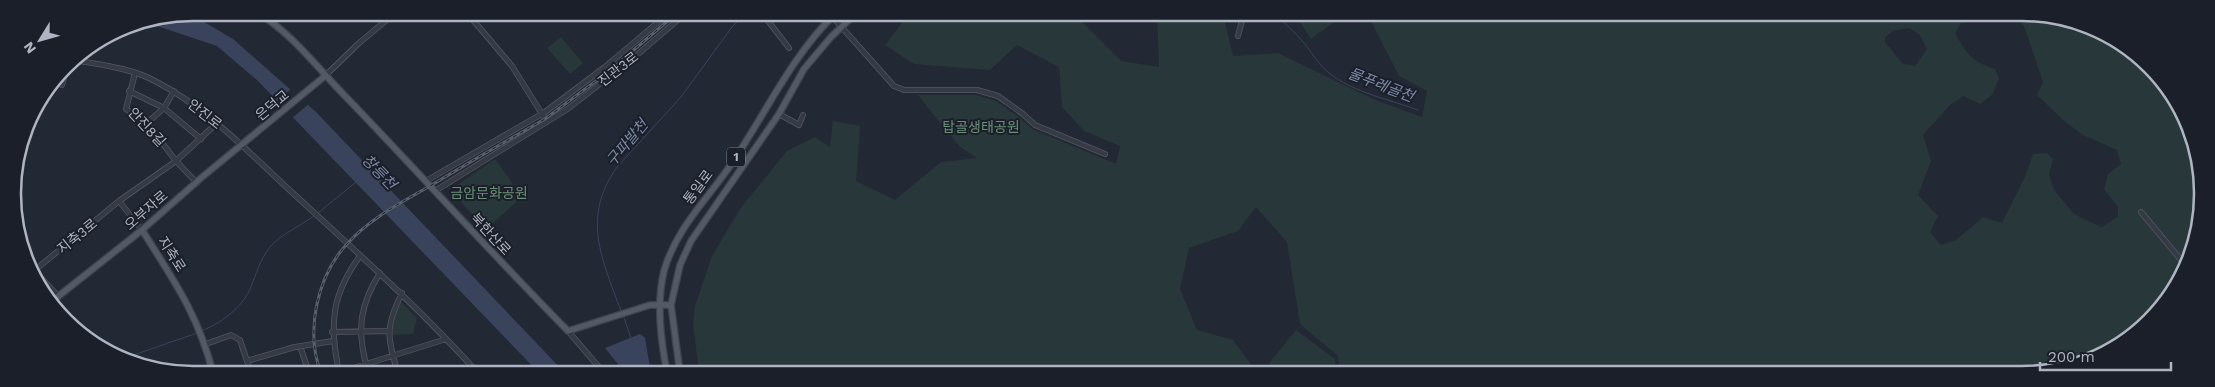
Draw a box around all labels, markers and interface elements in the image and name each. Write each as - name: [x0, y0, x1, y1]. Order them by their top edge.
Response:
- north arrow: [15, 15, 65, 65]
- text: N: [20, 39, 39, 57]
- street label: 진관3로: [595, 48, 641, 90]
- water label: 물푸레골천: [1346, 64, 1418, 107]
- street label: 은덕교: [252, 86, 292, 124]
- street label: 안진로: [185, 96, 225, 132]
- street label: 안진8길: [125, 104, 169, 150]
- water label: 구파발천: [602, 114, 653, 170]
- park label: 탑골생태공원: [942, 119, 1020, 135]
- road number: 1: [727, 148, 745, 166]
- water label: 창릉천: [358, 151, 401, 195]
- street label: 통일로: [680, 167, 716, 207]
- park label: 금암문화공원: [450, 185, 528, 201]
- street label: 오부자로: [121, 187, 171, 233]
- street label: 북한산로: [468, 210, 514, 258]
- street label: 지축3로: [54, 215, 100, 257]
- street label: 지축로: [155, 233, 189, 275]
- scale bar: [2040, 340, 2171, 372]
- text: 200 m: [2048, 348, 2095, 366]

